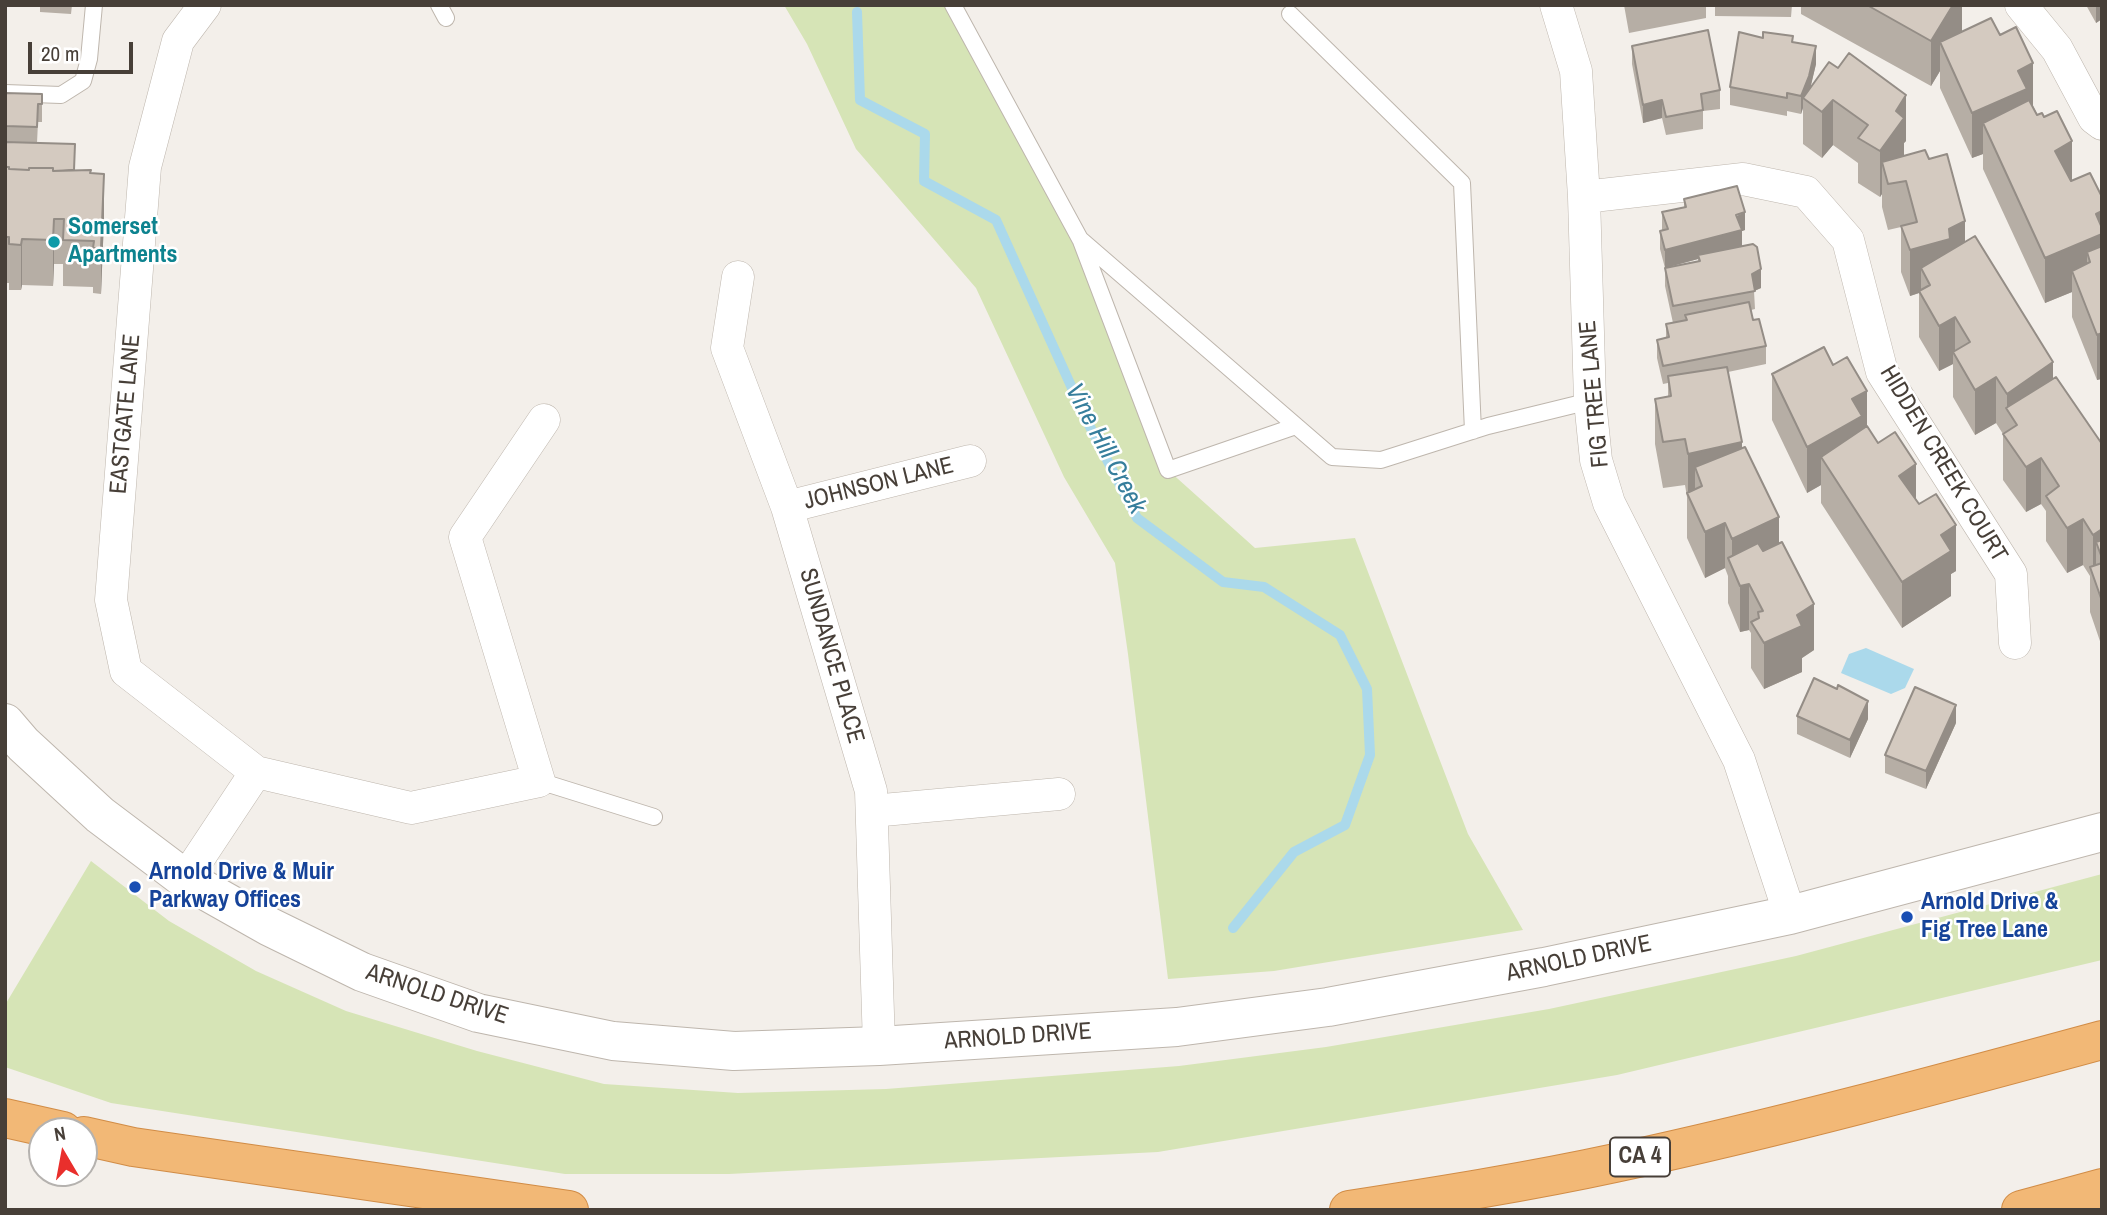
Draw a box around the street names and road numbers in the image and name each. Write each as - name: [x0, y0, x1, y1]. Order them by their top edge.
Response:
- street label: FIG TREE LANE: [1574, 319, 1616, 469]
- street label: EASTGATE LANE: [105, 333, 147, 495]
- street label: HIDDEN CREEK COURT: [1873, 361, 2013, 567]
- street label: JOHNSON LANE: [801, 452, 957, 516]
- street label: SUNDANCE PLACE: [792, 565, 870, 747]
- street label: ARNOLD DRIVE: [1504, 930, 1654, 988]
- street label: ARNOLD DRIVE: [362, 958, 512, 1032]
- street label: ARNOLD DRIVE: [943, 1017, 1093, 1057]
- road number: CA 4: [1610, 1138, 1670, 1176]

